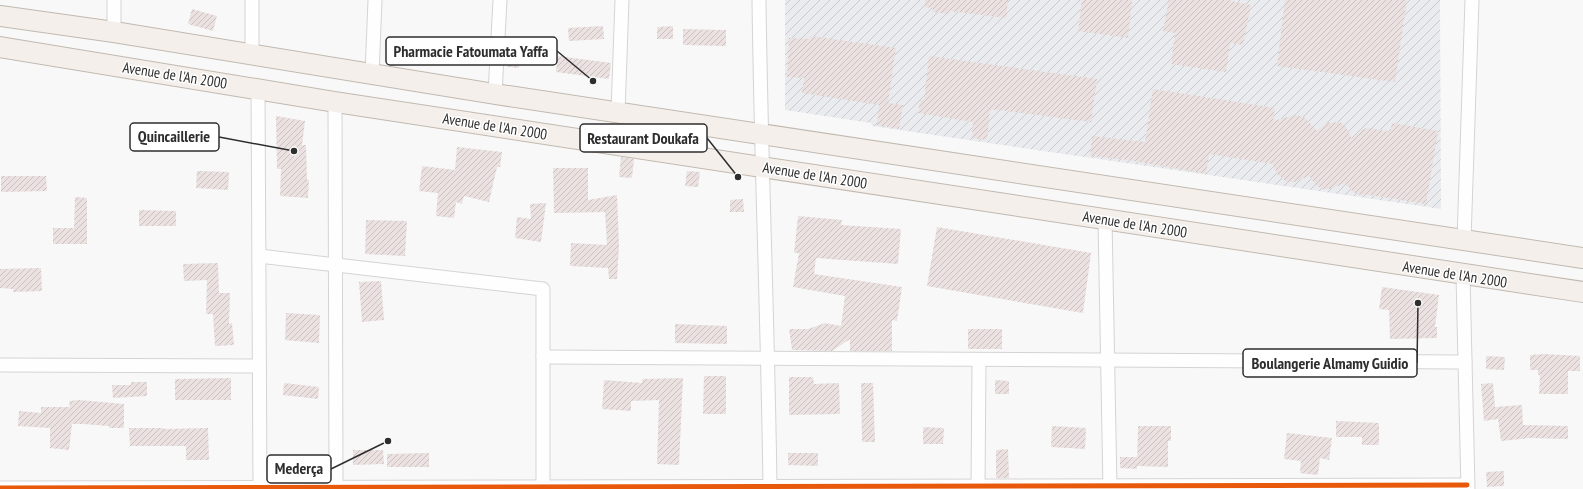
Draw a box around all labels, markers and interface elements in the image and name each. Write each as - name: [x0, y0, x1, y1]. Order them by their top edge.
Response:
- callout: Pharmacie Fatoumata Yaffa: [386, 37, 557, 65]
- text: Pharmacie Fatoumata Yaffa: [394, 41, 549, 61]
- street label: Avenue de l'An 2000: [121, 57, 229, 93]
- street label: Avenue de l'An 2000: [441, 108, 549, 144]
- callout: Quincaillerie: [130, 123, 219, 151]
- callout: Restaurant Doukafa: [580, 124, 707, 152]
- text: Quincaillerie: [138, 126, 210, 146]
- text: Restaurant Doukafa: [587, 128, 699, 148]
- street label: Avenue de l'An 2000: [761, 157, 869, 193]
- street label: Avenue de l'An 2000: [1081, 206, 1189, 242]
- street label: Avenue de l'An 2000: [1401, 256, 1509, 292]
- callout: Boulangerie Almamy Guidio: [1243, 349, 1417, 377]
- text: Boulangerie Almamy Guidio: [1252, 353, 1408, 373]
- callout: Mederça: [267, 455, 331, 483]
- text: Mederça: [275, 458, 324, 478]

